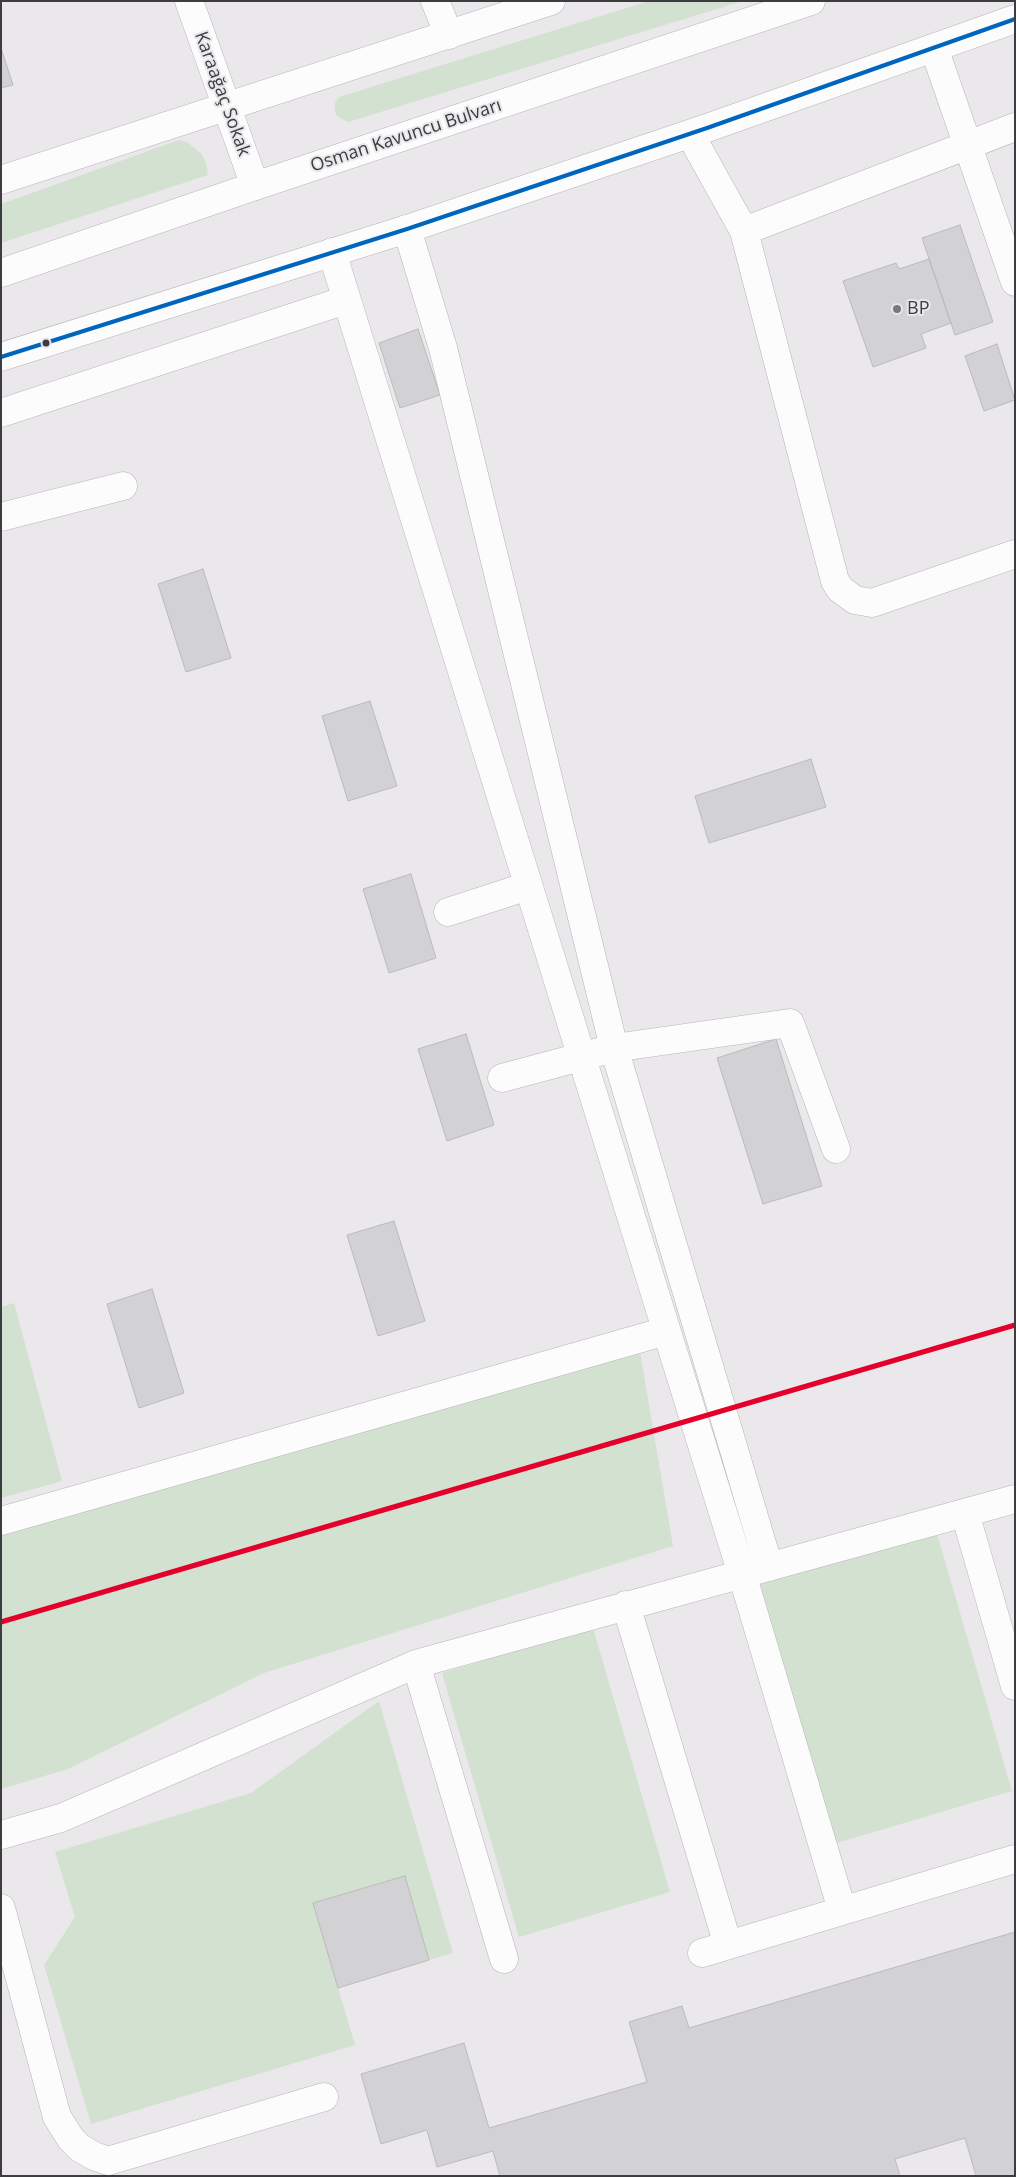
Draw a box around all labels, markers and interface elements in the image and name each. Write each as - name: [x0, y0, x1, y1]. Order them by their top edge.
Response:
- street label: Karaağaç Sokak: [189, 29, 255, 159]
- street label: Osman Kavuncu Bulvarı: [308, 95, 504, 177]
- place label: BP: [907, 298, 929, 320]
- marker: BP: [891, 303, 903, 315]
- unlabelled marker: [41, 338, 51, 348]

